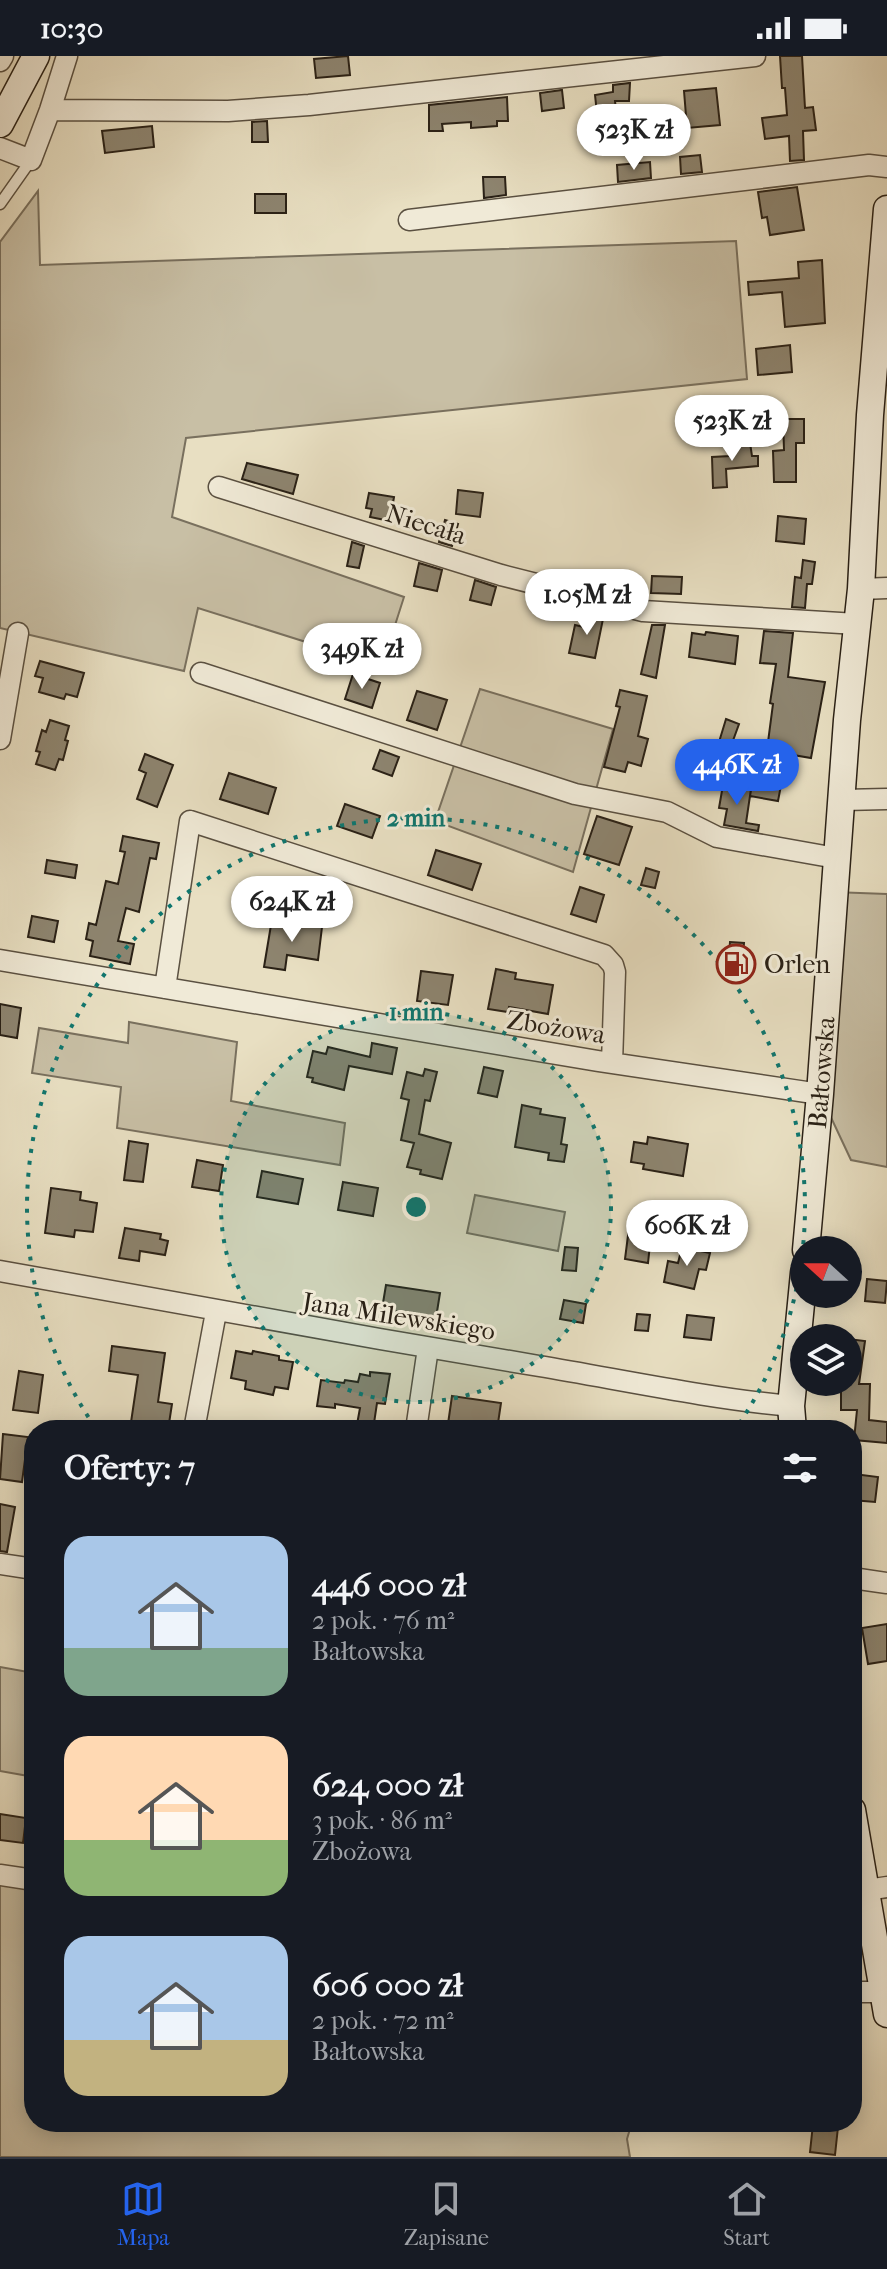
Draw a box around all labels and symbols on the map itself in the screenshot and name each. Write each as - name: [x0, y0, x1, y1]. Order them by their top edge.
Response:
- pin: 523K zł: [560, 104, 708, 172]
- pin: 523K zł: [658, 395, 806, 463]
- street label: Niecała: [382, 498, 471, 552]
- pin: 1.05M zł: [504, 569, 670, 637]
- pin: 349K zł: [288, 623, 436, 691]
- pin: 446K zł: [663, 739, 811, 807]
- text: 2 min: [387, 804, 446, 832]
- pin: 624K zł: [218, 876, 366, 944]
- fuel station icon: Orlen: [715, 943, 757, 985]
- place label: Orlen: [764, 949, 830, 980]
- text: 1 min: [389, 998, 444, 1026]
- street label: Zbożowa: [504, 1004, 608, 1051]
- street label: Bałtowska: [802, 1015, 842, 1130]
- centre of rings: [402, 1193, 430, 1221]
- pin: 606K zł: [613, 1200, 761, 1268]
- north arrow: [790, 1236, 862, 1308]
- street label: Jana Milewskiego: [298, 1286, 498, 1347]

